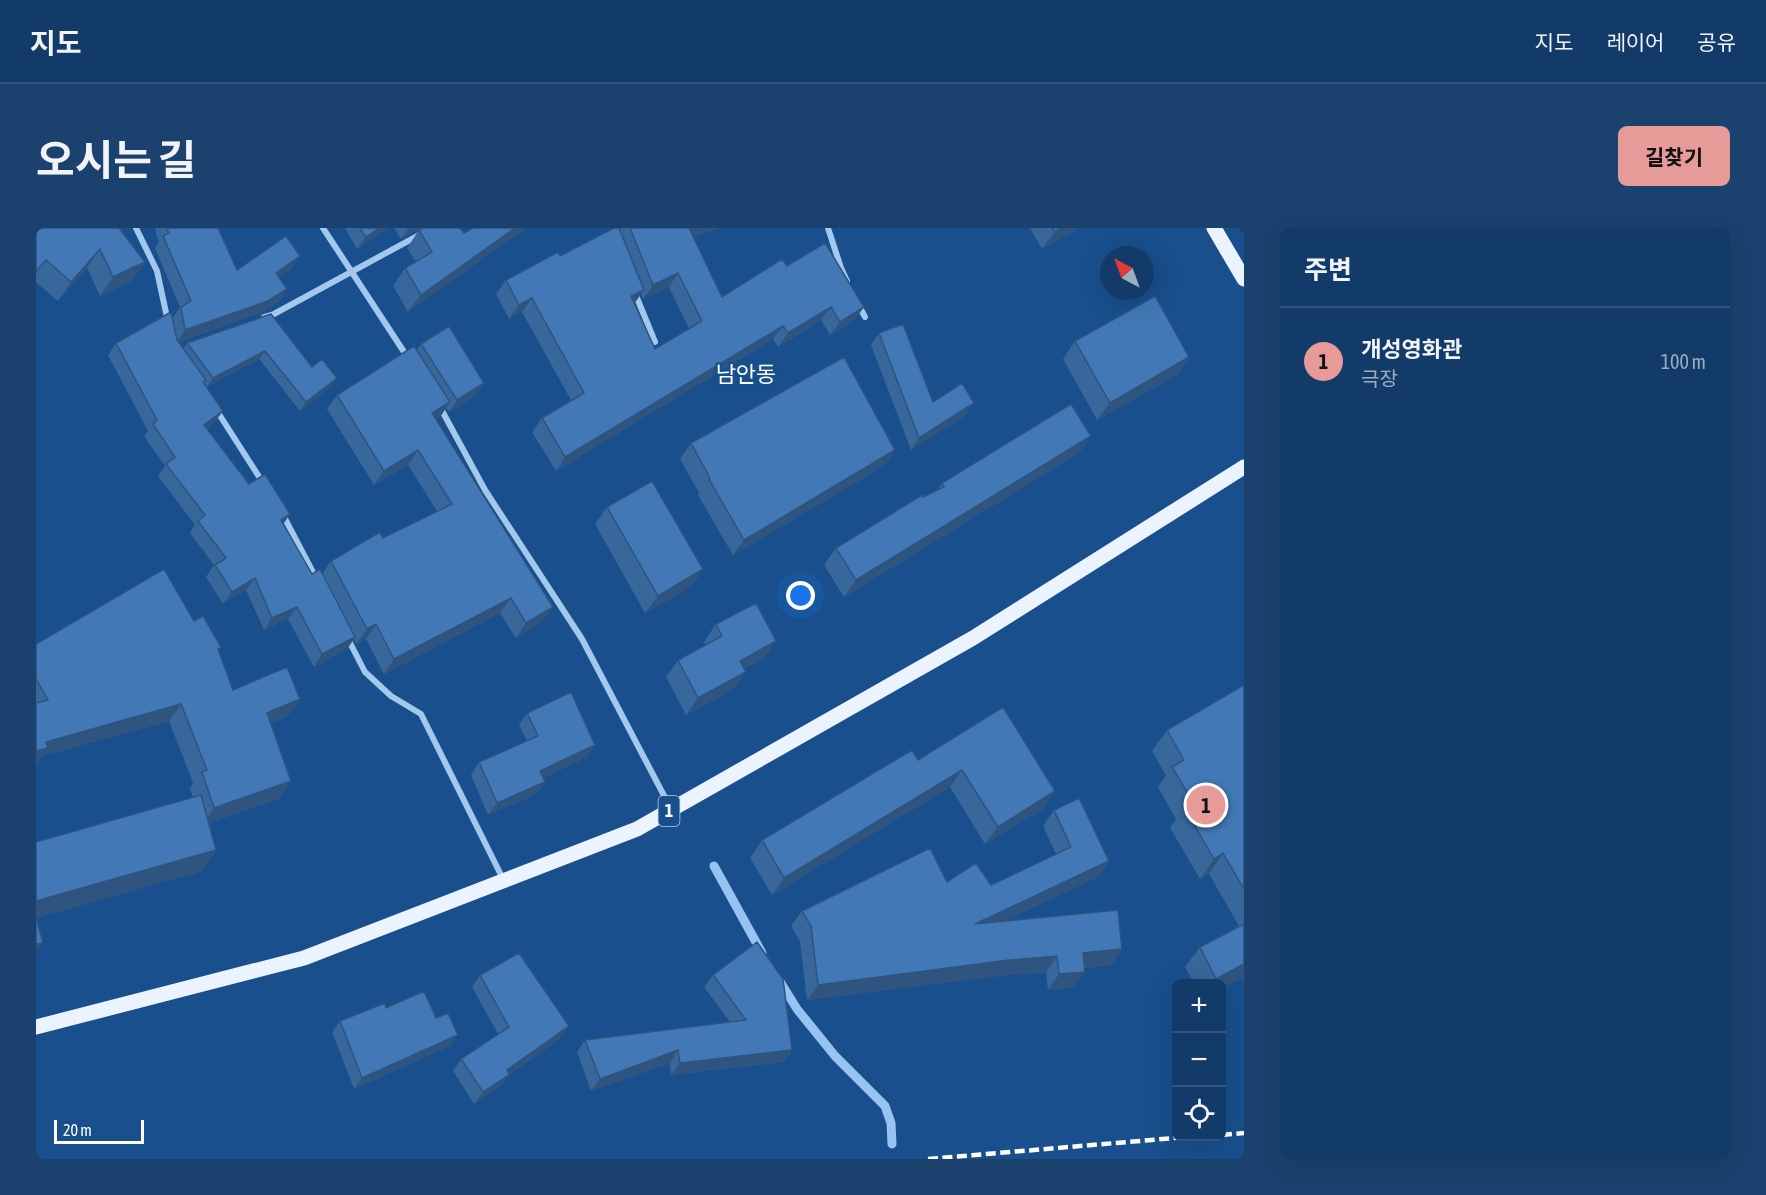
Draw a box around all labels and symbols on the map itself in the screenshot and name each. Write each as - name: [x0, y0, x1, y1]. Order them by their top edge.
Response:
- north arrow: [1100, 246, 1154, 300]
- district label: 남안동: [716, 361, 776, 387]
- your location: [786, 581, 815, 610]
- pin: 1: [1186, 782, 1226, 828]
- road number: 1: [658, 796, 680, 826]
- scale bar: [54, 1117, 144, 1144]

